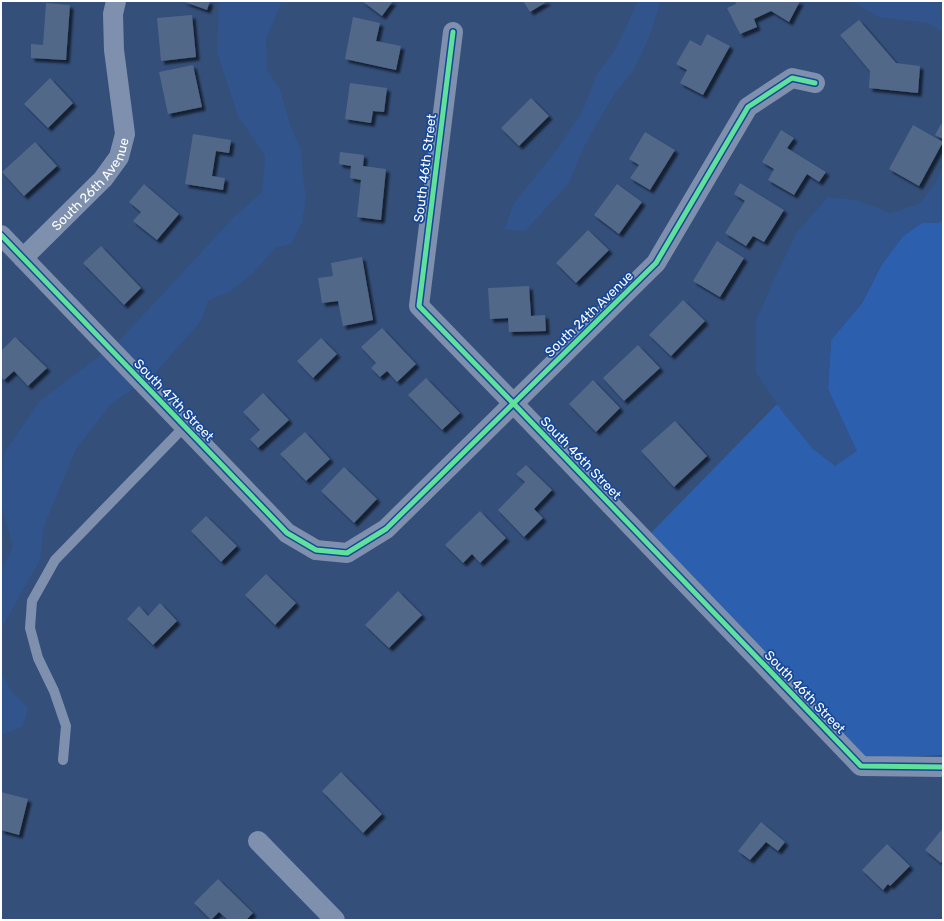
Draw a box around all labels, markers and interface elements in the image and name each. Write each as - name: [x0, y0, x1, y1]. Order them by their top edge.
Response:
- street label: South 46th Street: [411, 113, 439, 223]
- street label: South 26th Avenue: [48, 136, 131, 233]
- street label: South 24th Avenue: [542, 268, 636, 360]
- street label: South 47th Street: [131, 356, 217, 444]
- street label: South 46th Street: [538, 413, 624, 503]
- street label: South 46th Street: [762, 647, 848, 737]

